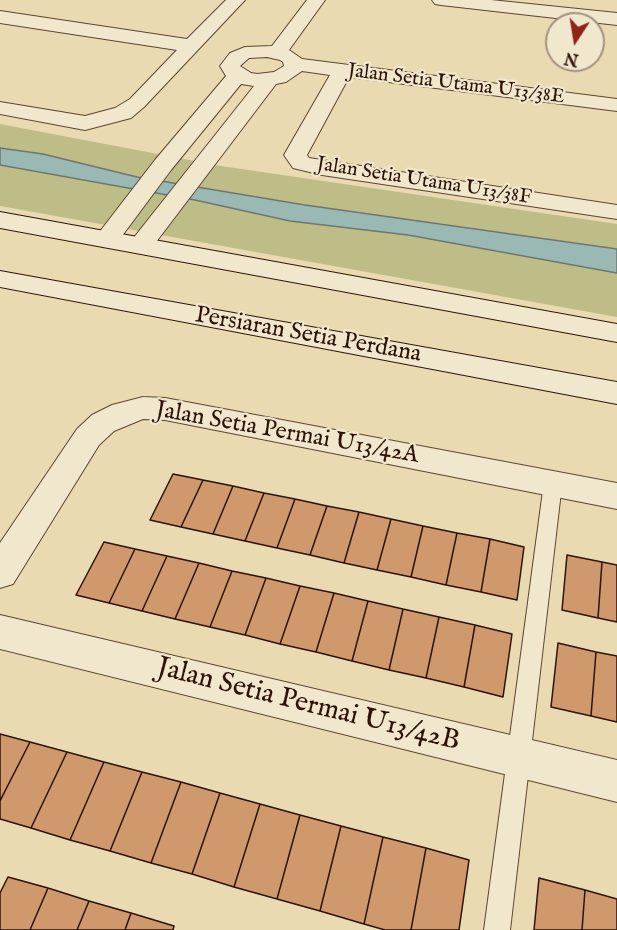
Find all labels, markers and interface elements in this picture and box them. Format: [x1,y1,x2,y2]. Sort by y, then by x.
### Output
north arrow [545,12,605,72]
text: N [563,46,581,69]
street label: Jalan Setia Utama U13/38E [346,60,566,110]
street label: Jalan Setia Utama U13/38F [315,153,533,211]
street label: Persiaran Setia Perdana [193,302,423,370]
street label: Jalan Setia Permai U13/42A [153,397,421,471]
street label: Jalan Setia Permai U13/42B [153,652,463,760]

